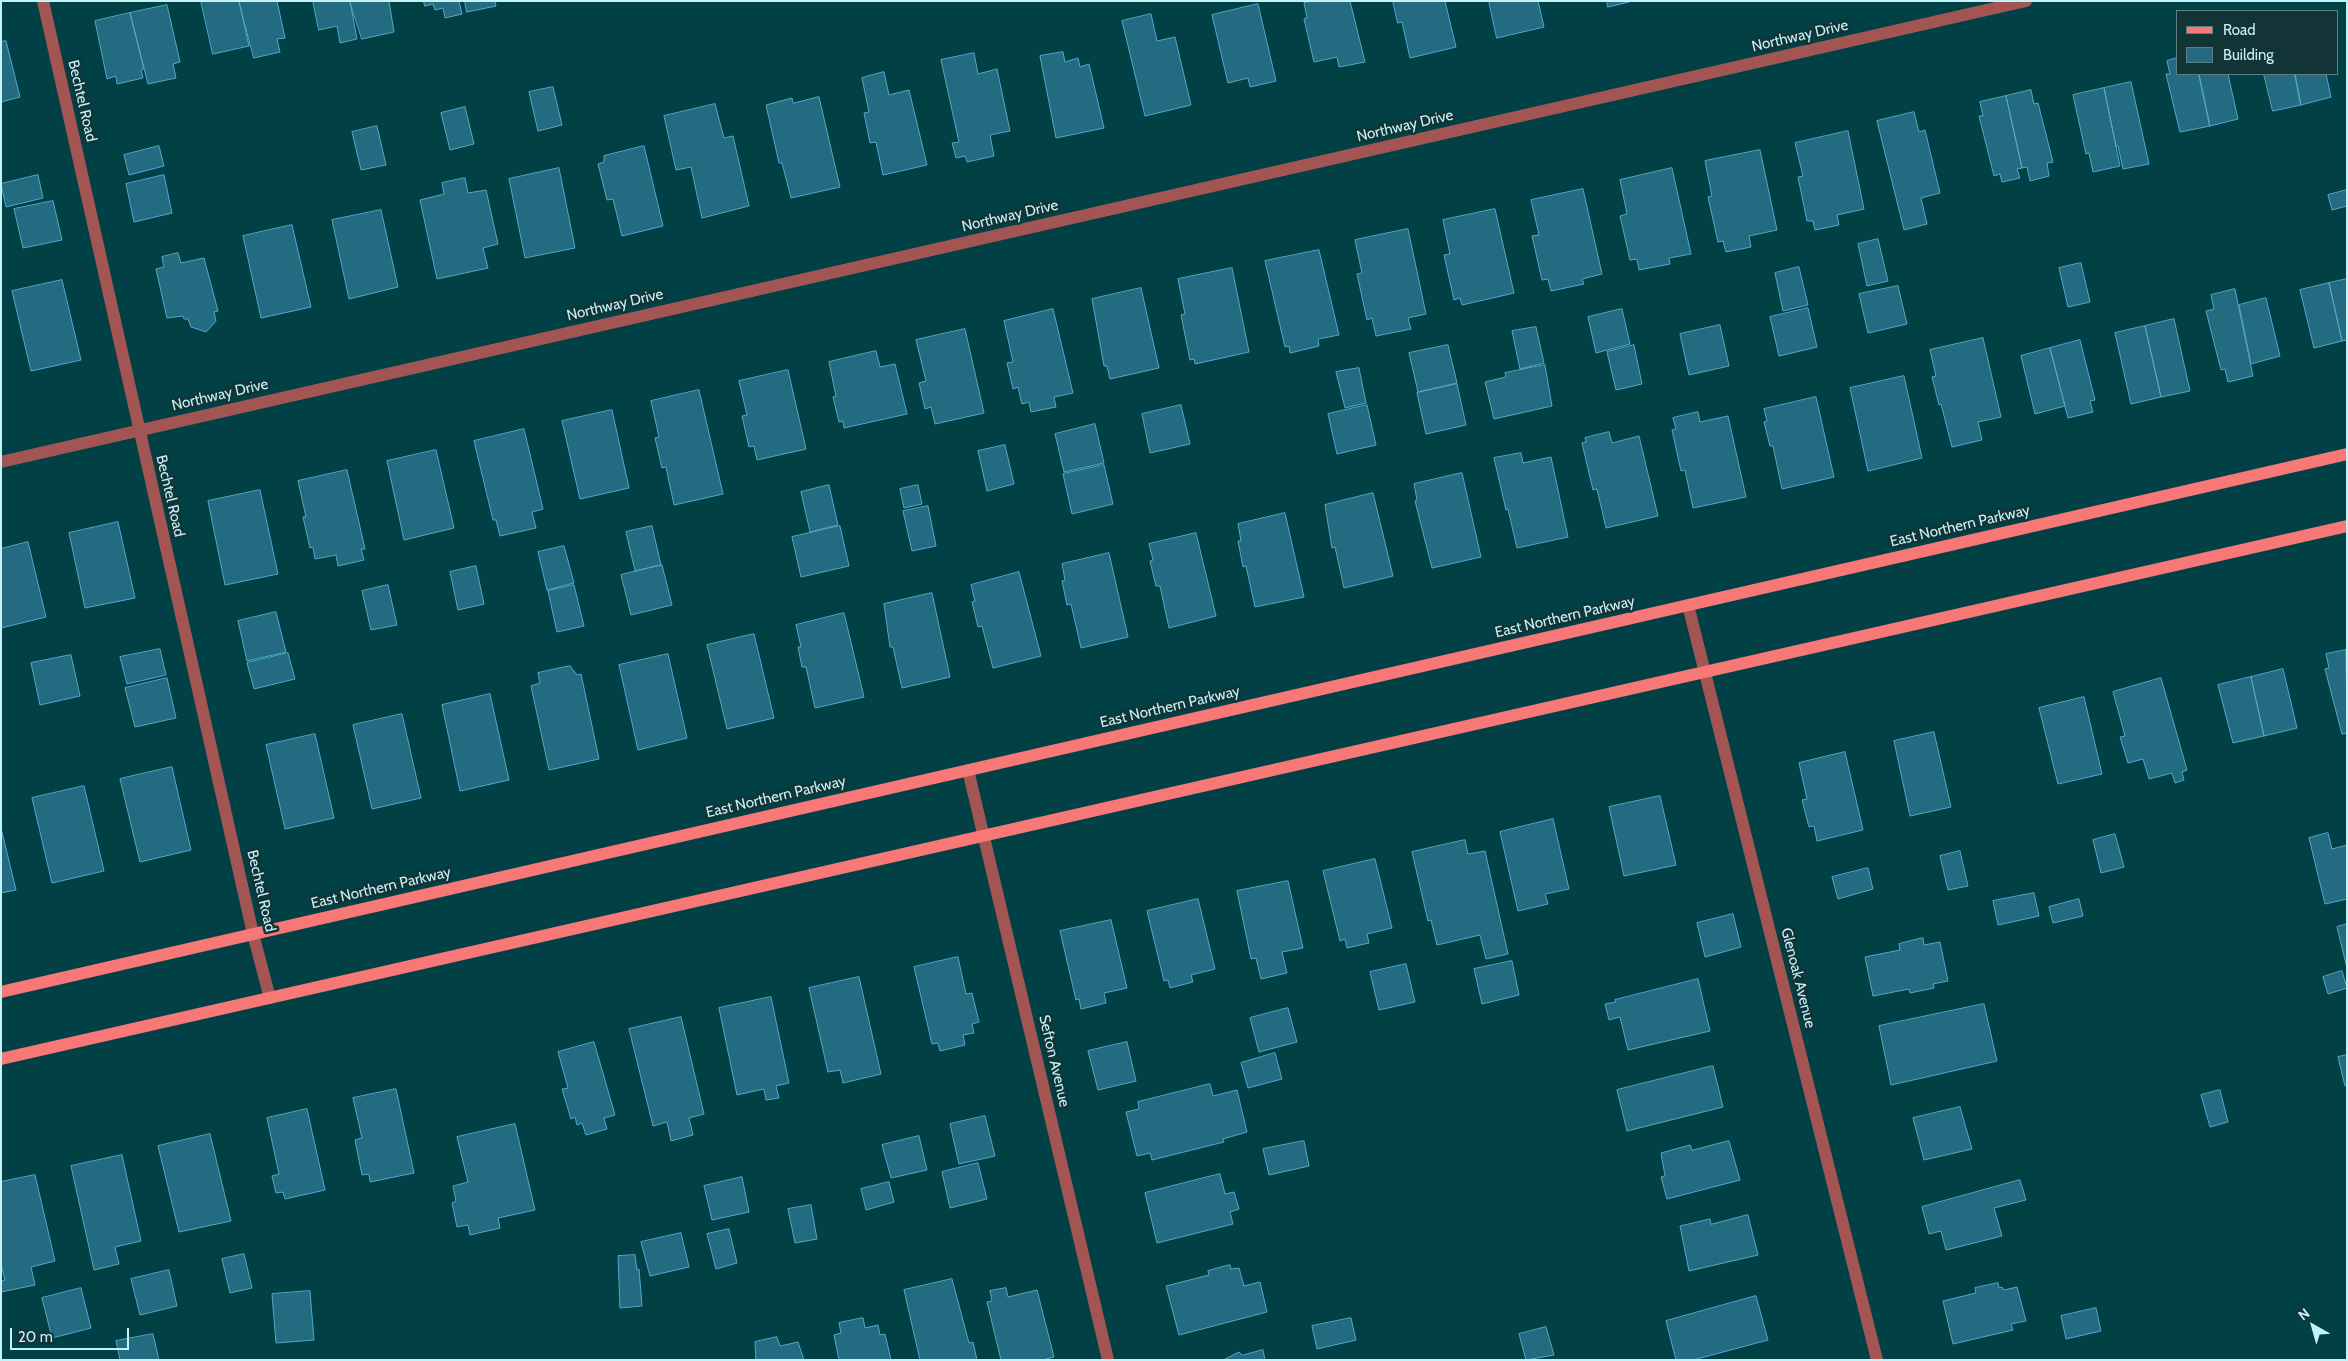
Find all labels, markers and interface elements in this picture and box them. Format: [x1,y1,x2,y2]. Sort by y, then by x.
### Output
legend [2176,10,2338,75]
street label: Northway Drive [1750,16,1850,56]
text: Road [2223,21,2256,39]
text: Building [2223,46,2274,64]
street label: Bechtel Road [64,58,100,144]
street label: Northway Drive [1355,106,1455,146]
street label: Northway Drive [960,196,1060,236]
street label: Northway Drive [565,285,665,325]
street label: Northway Drive [170,375,270,415]
street label: Bechtel Road [152,453,188,539]
street label: East Northern Parkway [1888,501,2032,551]
street label: East Northern Parkway [1493,592,1637,642]
street label: East Northern Parkway [1098,682,1242,732]
street label: East Northern Parkway [704,772,848,822]
street label: Bechtel Road [243,848,279,934]
street label: East Northern Parkway [309,863,453,913]
street label: Glenoak Avenue [1777,926,1819,1030]
street label: Sefton Avenue [1035,1013,1073,1109]
north arrow [2288,1301,2338,1351]
text: N [2294,1304,2313,1324]
scale bar [12,1318,131,1350]
text: 20 m [18,1328,53,1346]

